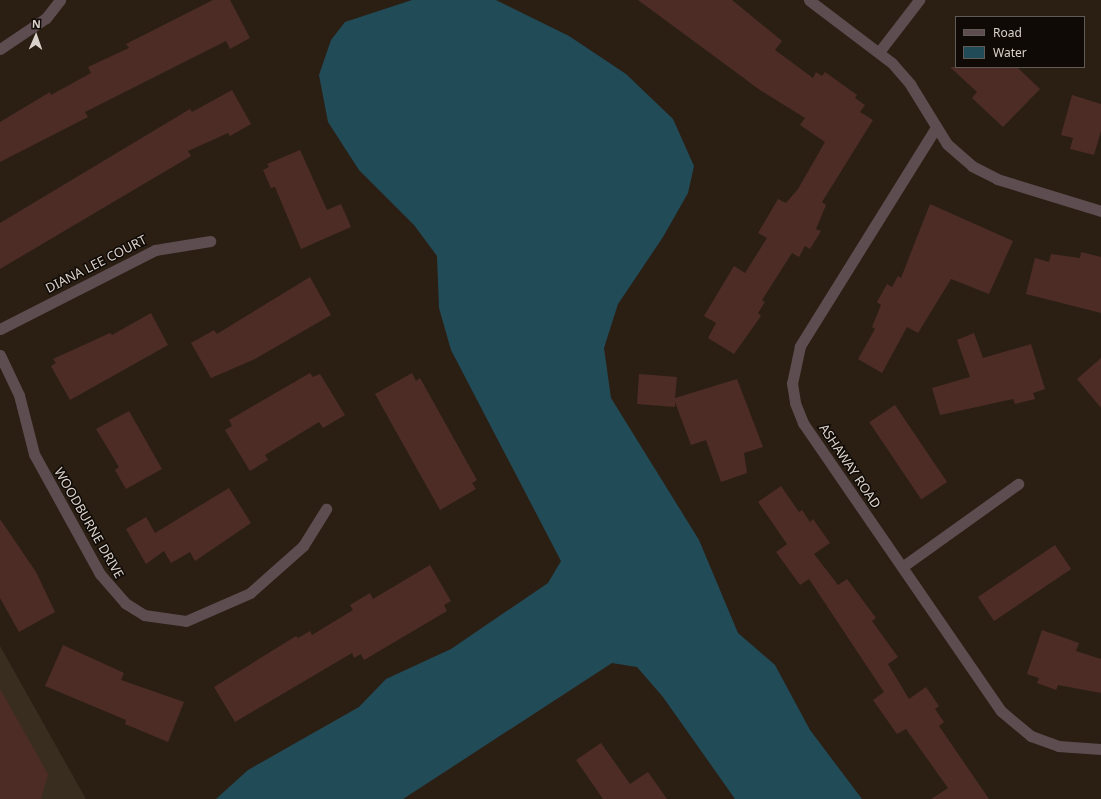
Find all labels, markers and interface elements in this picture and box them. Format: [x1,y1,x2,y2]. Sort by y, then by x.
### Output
north arrow [16,16,56,56]
text: N [32,16,41,31]
legend [955,16,1085,68]
text: Road [993,24,1022,41]
text: Water [993,44,1027,61]
street label: DIANA LEE COURT [43,232,149,296]
street label: ASHAWAY ROAD [816,421,884,511]
street label: WOODBURNE DRIVE [51,465,127,581]

